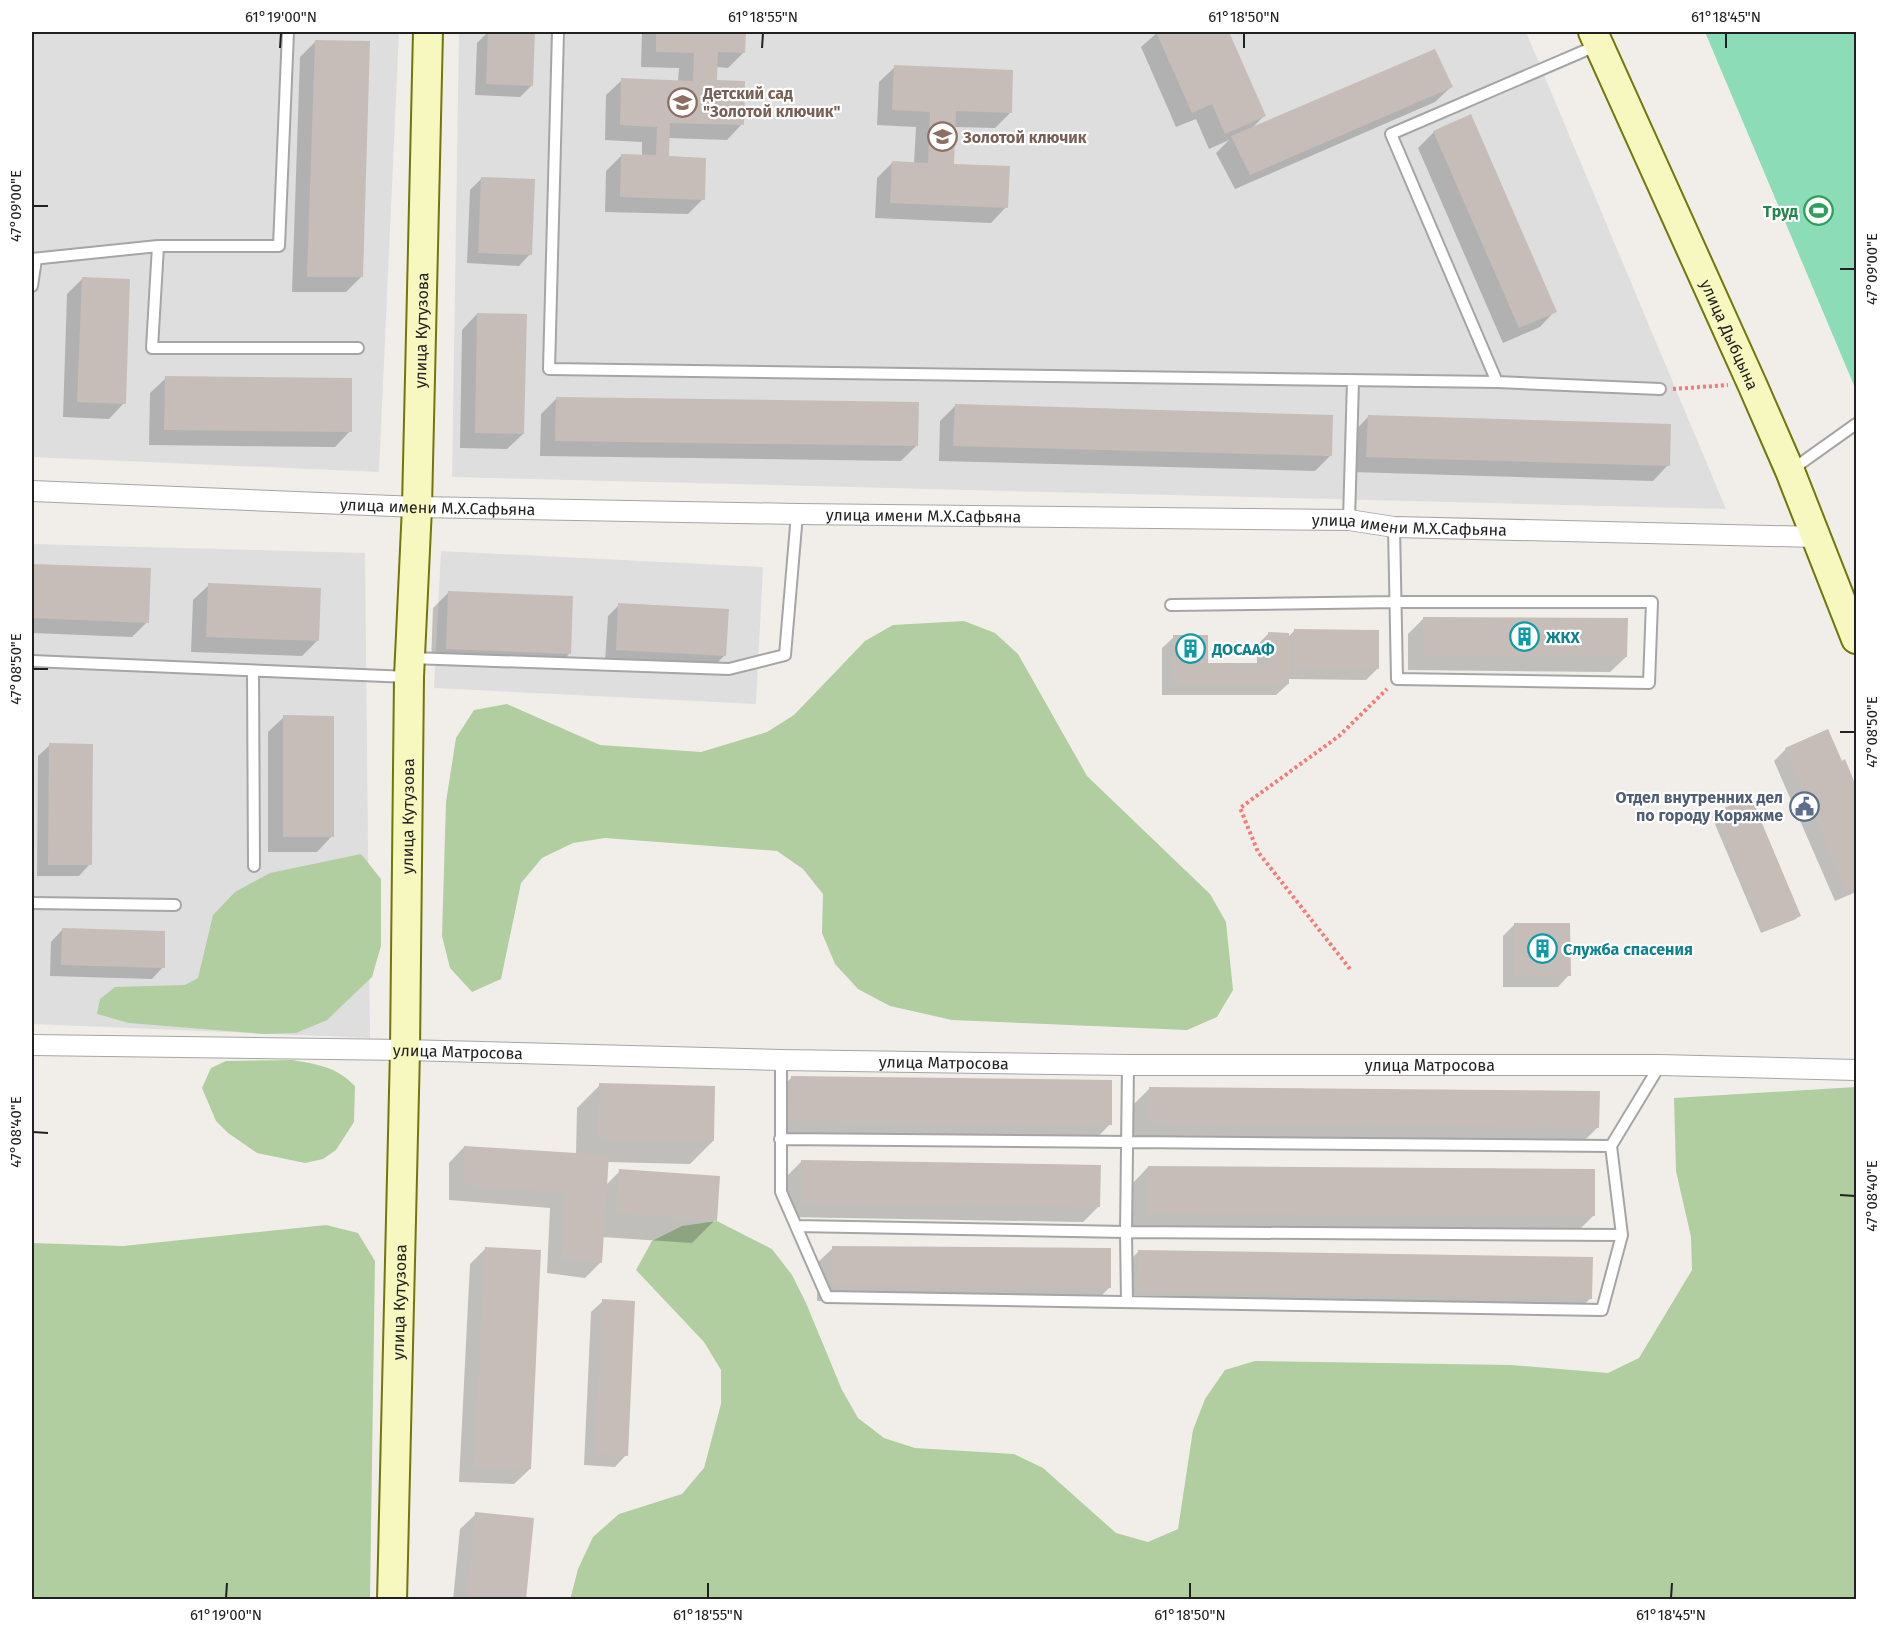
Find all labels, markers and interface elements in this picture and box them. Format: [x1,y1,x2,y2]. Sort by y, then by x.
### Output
text: 61°19'00"N [245,8,317,26]
text: 61°18'55"N [728,8,798,26]
text: 61°18'50"N [1208,8,1280,26]
text: 61°18'45"N [1691,8,1761,26]
place label: Детский сад "Золотой ключик" [702,84,841,121]
school or university icon: Детский сад "Золотой ключик" [666,86,698,118]
school or university icon: Золотой ключик [926,121,958,153]
place label: Золотой ключик [962,128,1087,147]
text: 47°09'00"E [7,170,25,242]
sports icon: Труд [1803,195,1835,227]
place label: Труд [1763,202,1798,221]
text: 47°09'00"E [1863,233,1881,305]
street label: улица Кутузова [411,272,432,389]
street label: улица Дыбцына [1696,277,1762,393]
street label: улица имени М.Х.Сафьяна [339,495,536,519]
street label: улица имени М.Х.Сафьяна [826,505,1022,526]
street label: улица имени М.Х.Сафьяна [1312,511,1507,540]
building icon: ЖКХ [1509,621,1541,653]
place label: ЖКХ [1545,628,1580,647]
text: 47°08'50"E [7,633,25,705]
building icon: ДОСААФ [1175,633,1207,665]
place label: ДОСААФ [1211,640,1275,659]
text: 47°08'50"E [1863,696,1881,768]
street label: улица Кутузова [398,758,418,874]
place label: Отдел внутренних дел по городу Коряжме [1615,788,1783,825]
public building icon: Отдел внутренних дел по городу Коряжме [1788,790,1820,822]
building icon: Служба спасения [1526,933,1558,965]
place label: Служба спасения [1563,940,1693,959]
street label: улица Матросова [393,1041,523,1063]
street label: улица Матросова [879,1052,1009,1073]
street label: улица Матросова [1365,1056,1495,1075]
text: 47°08'40"E [7,1096,25,1168]
text: 47°08'40"E [1863,1160,1881,1232]
street label: улица Кутузова [389,1244,410,1360]
text: 61°19'00"N [190,1606,262,1624]
text: 61°18'55"N [673,1606,743,1624]
text: 61°18'50"N [1154,1606,1226,1624]
text: 61°18'45"N [1636,1606,1706,1624]

